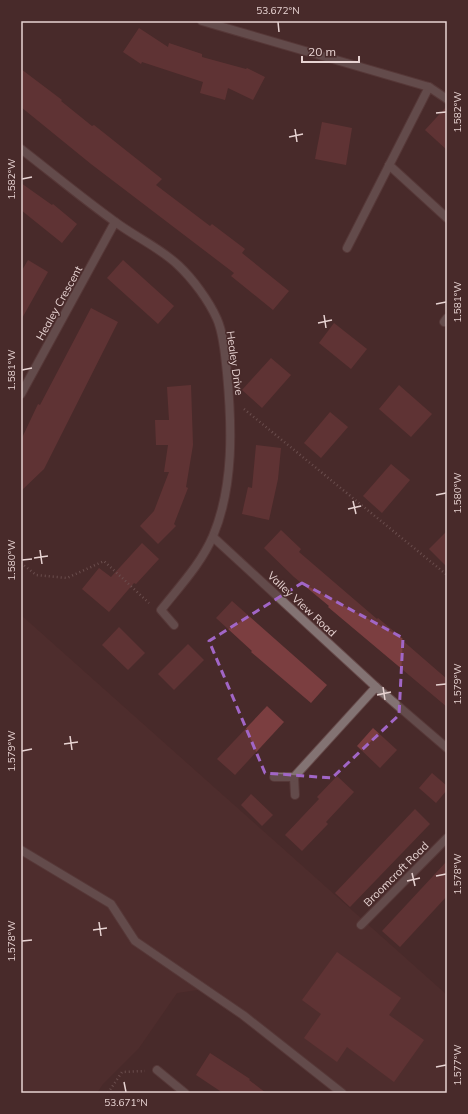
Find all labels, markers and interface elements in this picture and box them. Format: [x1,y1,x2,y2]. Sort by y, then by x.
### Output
text: 53.672°N [256,4,300,17]
scale bar [302,38,359,64]
text: 20 m [308,44,336,59]
text: 1.582°W [451,91,464,133]
text: 1.582°W [5,158,18,200]
street label: Healey Crescent [33,263,85,343]
text: 1.581°W [451,281,464,323]
street label: Healey Drive [224,330,246,396]
text: 1.581°W [5,349,18,391]
text: 1.580°W [451,472,464,514]
text: 1.580°W [5,539,18,581]
street label: Valley View Road [265,568,339,640]
text: 1.579°W [451,663,464,705]
text: 1.579°W [5,730,18,772]
street label: Broomcroft Road [361,839,431,909]
text: 1.578°W [451,853,464,895]
text: 1.578°W [5,920,18,962]
text: 1.577°W [451,1044,464,1086]
text: 53.671°N [104,1096,148,1109]

